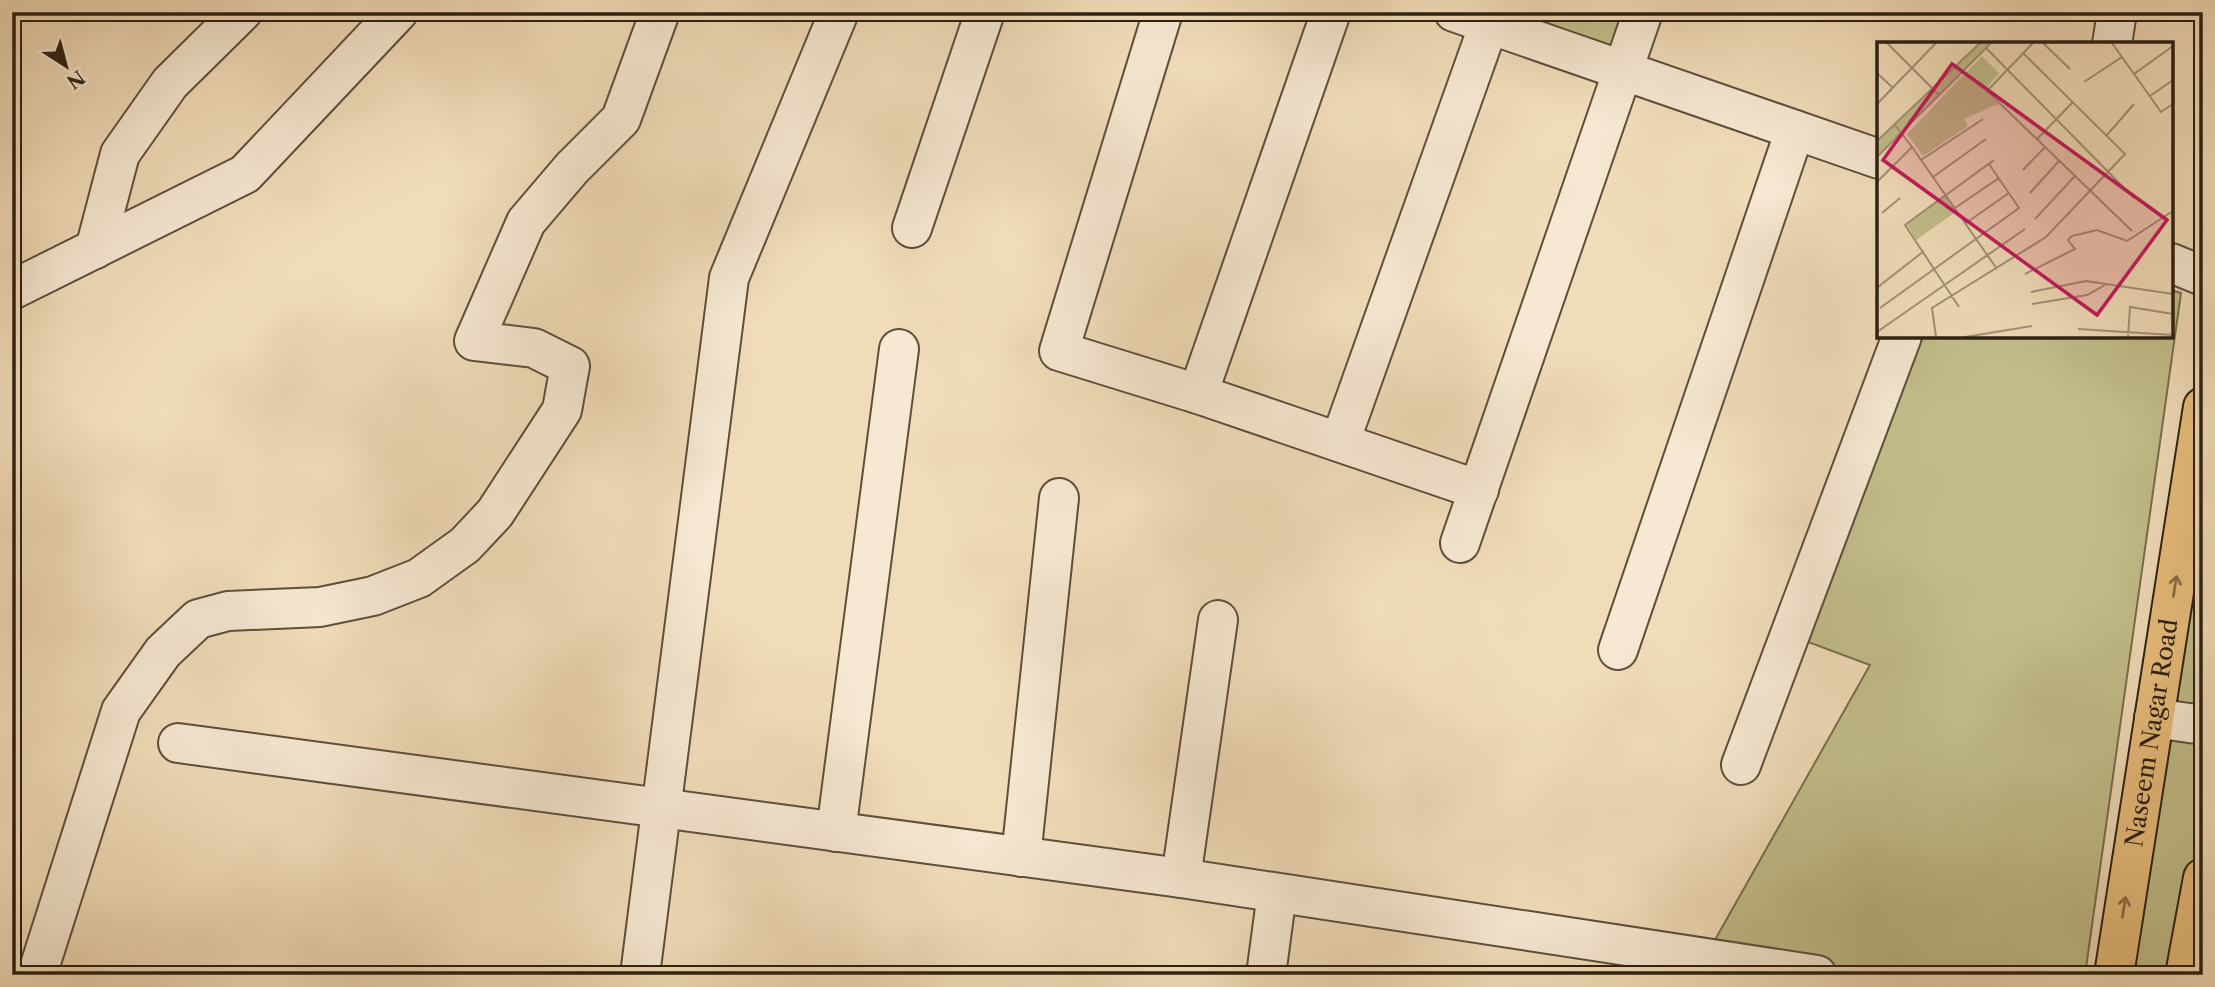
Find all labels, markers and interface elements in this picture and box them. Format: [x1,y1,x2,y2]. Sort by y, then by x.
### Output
north arrow [32,32,102,102]
inset map [1877,42,2173,338]
text: N [62,65,89,94]
one-way arrow [2169,575,2182,598]
street label: Naseem Nagar Road [2119,616,2184,849]
one-way arrow [2118,896,2131,919]

